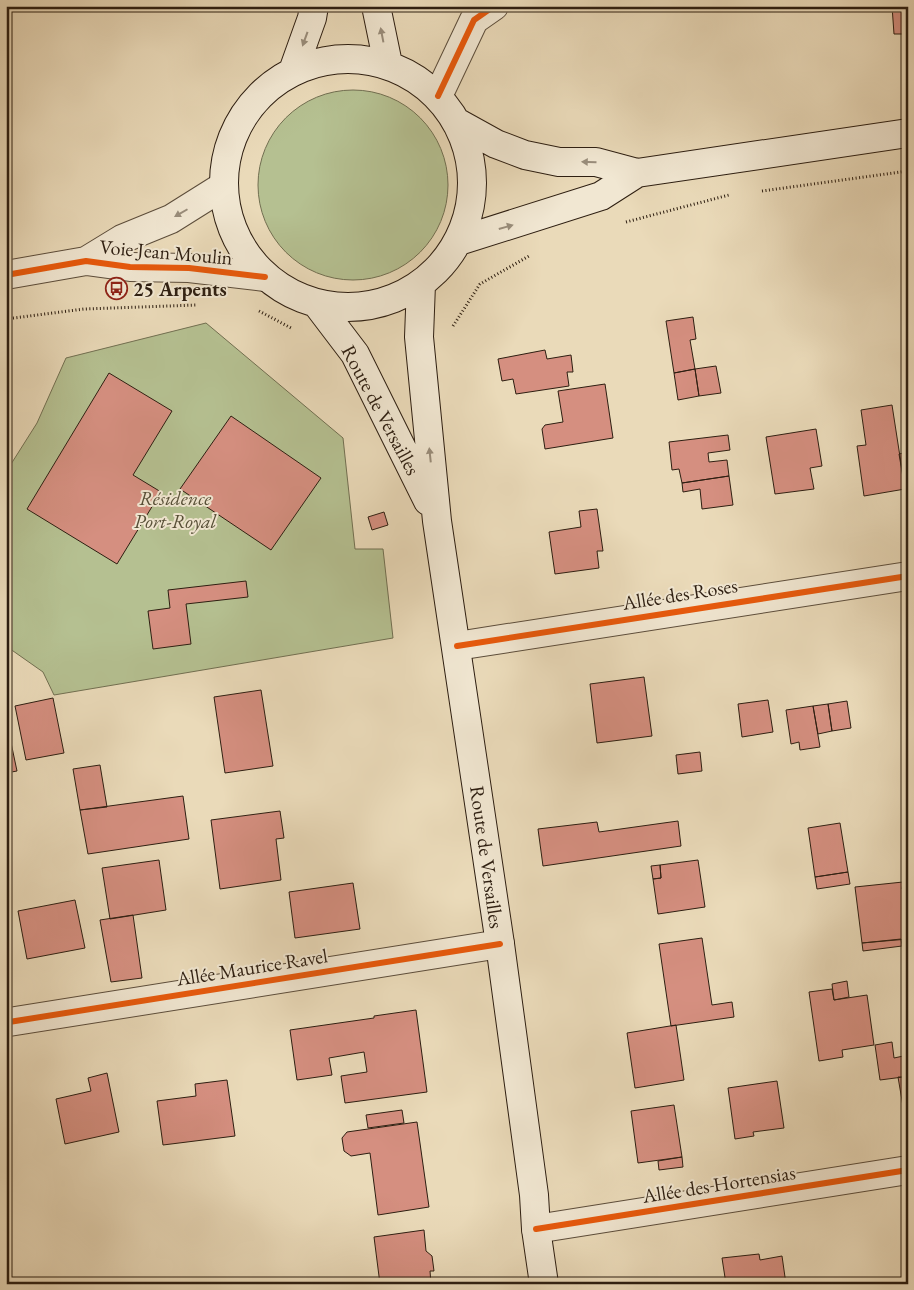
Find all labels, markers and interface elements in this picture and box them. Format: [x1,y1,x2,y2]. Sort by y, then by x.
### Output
one-way arrow [378,28,386,43]
one-way arrow [301,31,308,46]
one-way arrow [581,158,597,166]
one-way arrow [174,209,189,217]
one-way arrow [499,222,514,230]
street label: Voie Jean Moulin [98,233,234,271]
place label: 25 Arpents [133,276,227,302]
bus stop icon: 25 Arpents [105,277,129,301]
street label: Route de Versailles [336,340,426,480]
one-way arrow [426,447,434,463]
park label: Résidence Port-Royal [134,485,217,534]
street label: Allée des Roses [620,572,739,616]
street label: Route de Versailles [464,784,510,930]
street label: Allée Maurice Ravel [174,942,330,992]
street label: Allée des Hortensias [640,1159,797,1209]

